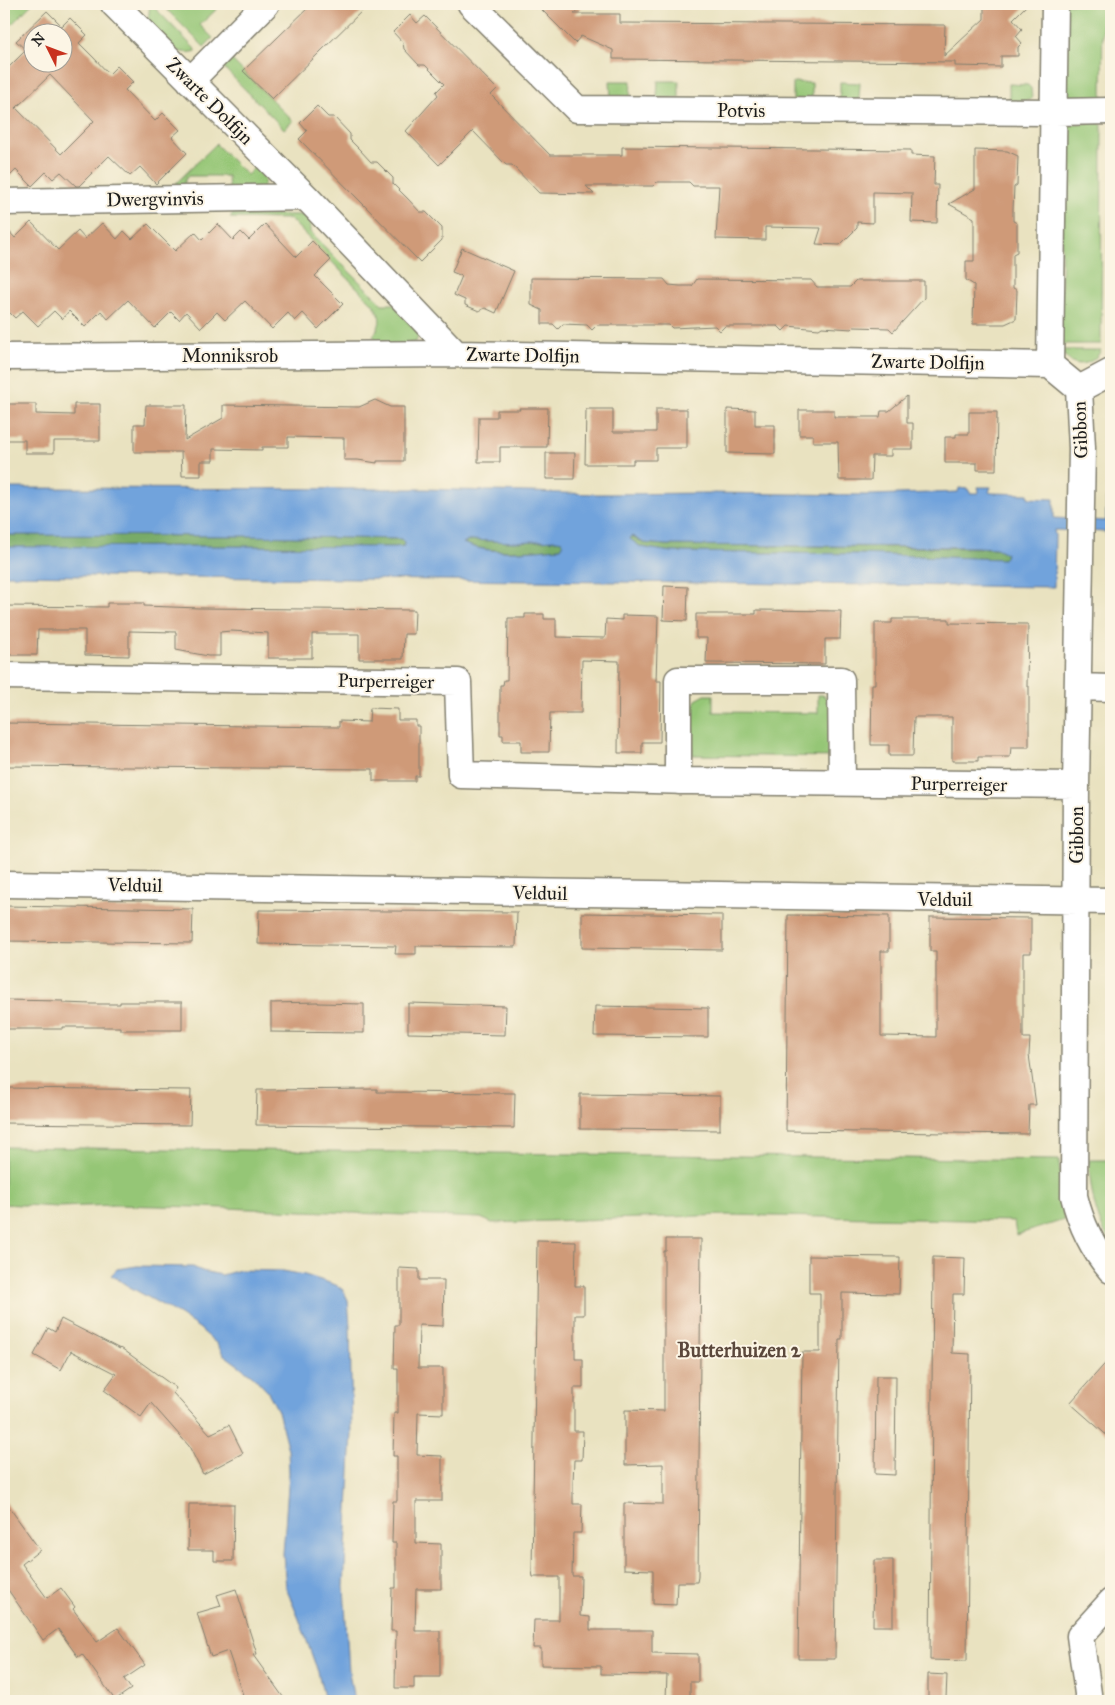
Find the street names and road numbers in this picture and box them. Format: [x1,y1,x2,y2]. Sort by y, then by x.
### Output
street label: Zwarte Dolfijn [162,53,258,149]
street label: Potvis [717,99,765,122]
street label: Dwergvinvis [106,187,204,212]
street label: Zwarte Dolfijn [466,343,580,367]
street label: Monniksrob [182,344,278,367]
street label: Zwarte Dolfijn [871,350,985,374]
street label: Gibbon [1068,401,1092,459]
street label: Purperreiger [337,669,435,694]
street label: Purperreiger [910,772,1008,797]
street label: Gibbon [1065,806,1088,864]
street label: Velduil [106,873,163,897]
street label: Velduil [511,881,568,905]
street label: Velduil [917,888,973,911]

